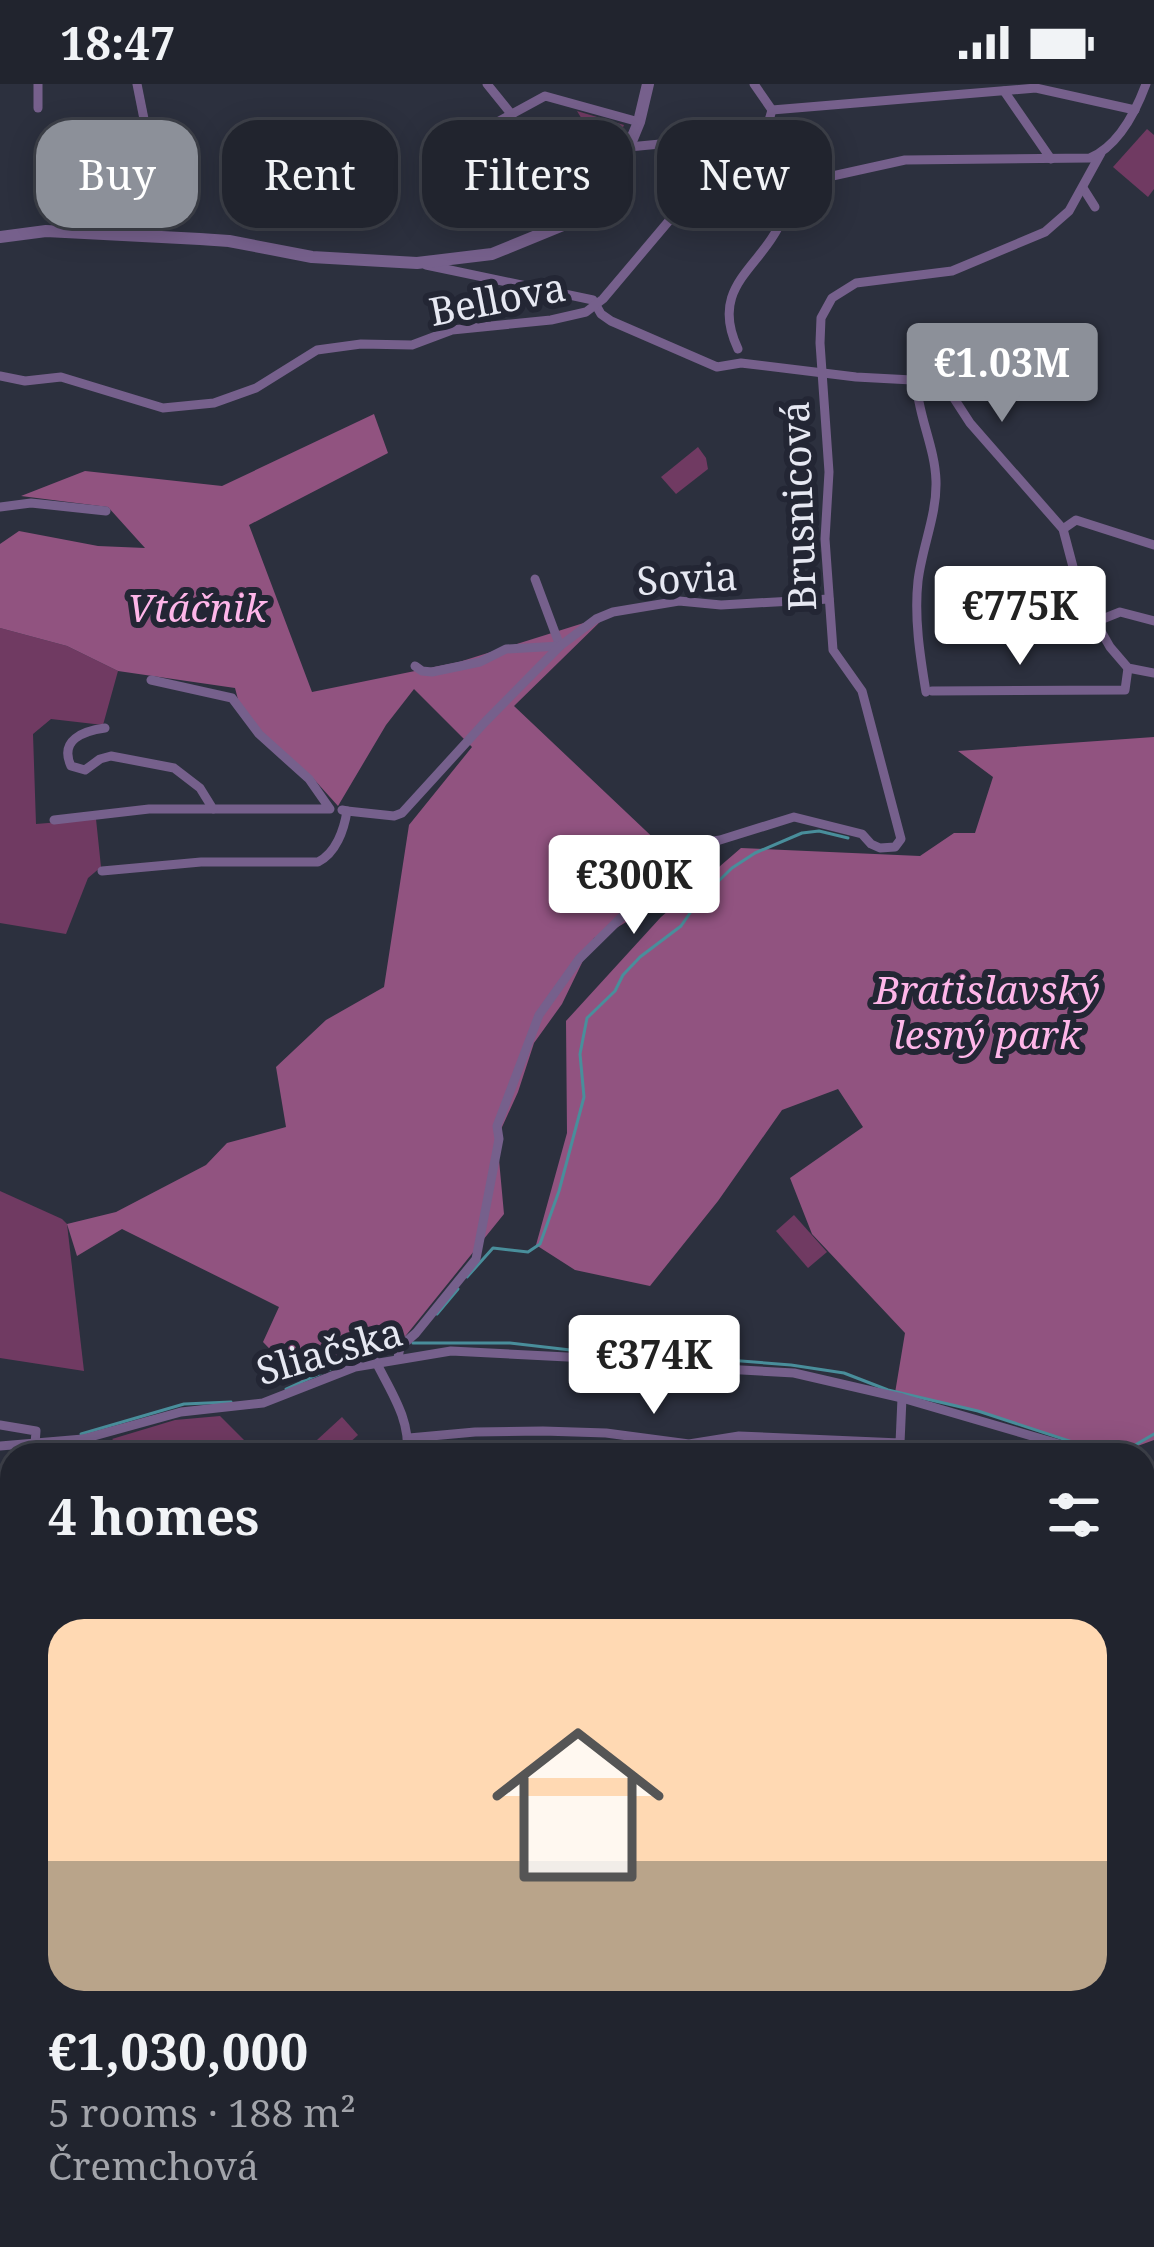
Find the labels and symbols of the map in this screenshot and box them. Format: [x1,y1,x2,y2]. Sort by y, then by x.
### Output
street label: Bellova [424,259,570,337]
pin: €1.03M [904,323,1100,425]
street label: Brusnicová [767,400,827,612]
street label: Sovia [635,548,739,606]
pin: €775K [936,566,1104,668]
park label: Vtáčnik [127,580,269,633]
pin: €300K [550,835,718,937]
park label: Bratislavský lesný park [873,962,1100,1060]
street label: Sliačska [250,1304,408,1396]
pin: €374K [570,1315,738,1417]

